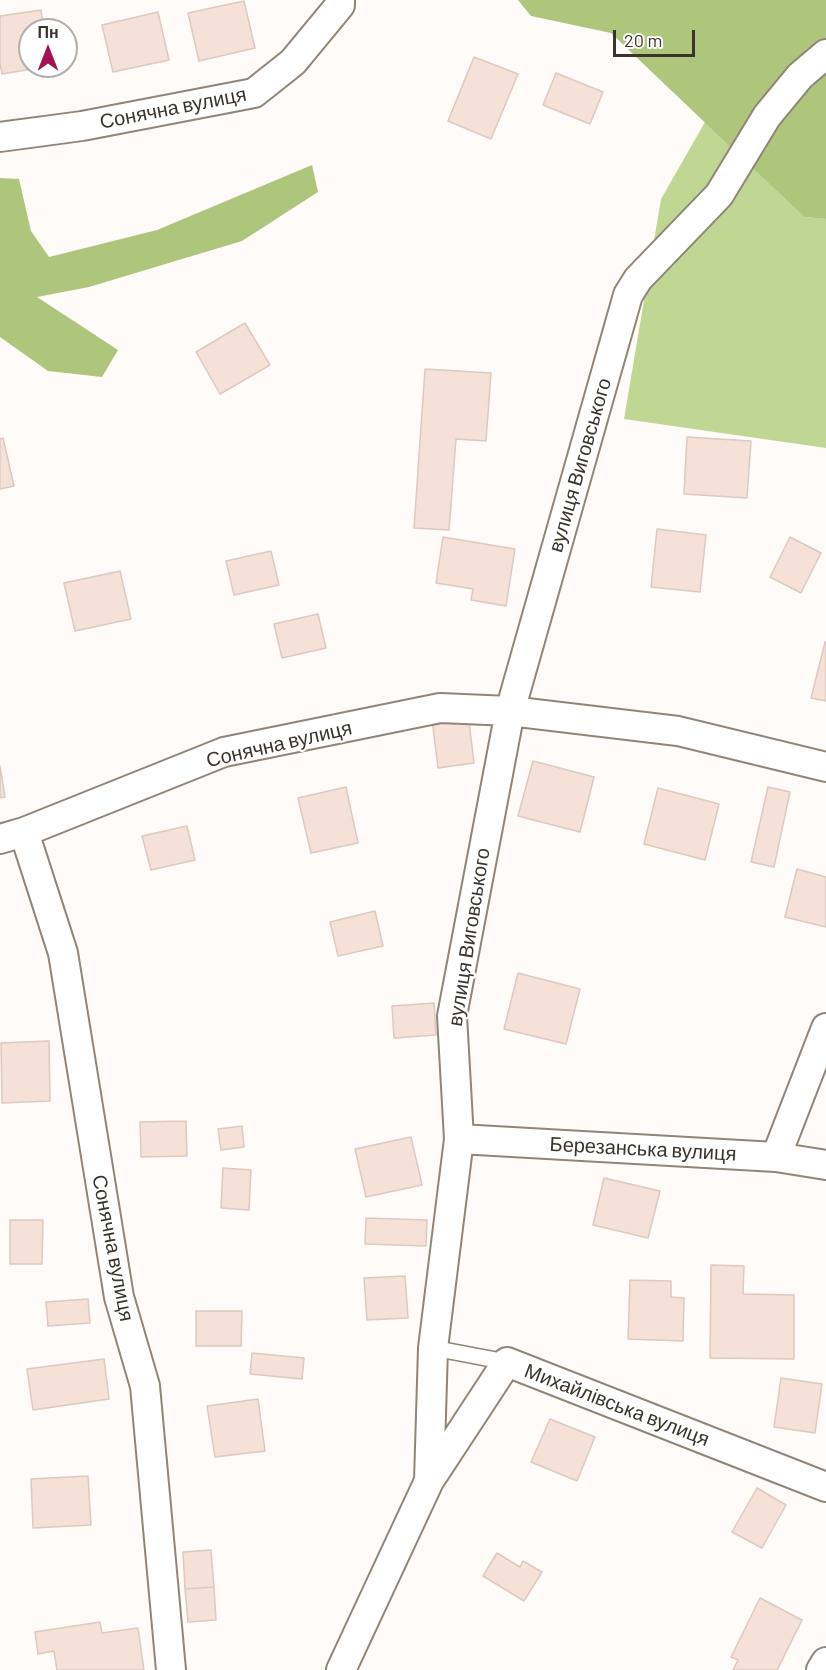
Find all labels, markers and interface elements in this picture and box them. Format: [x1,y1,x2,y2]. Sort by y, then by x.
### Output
north arrow [18,18,78,78]
scale bar [616,18,698,56]
text: Пн [37,22,59,41]
text: 20 m [624,29,662,51]
street label: Сонячна вулиця [98,82,248,134]
street label: вулиця Виговського [544,375,616,555]
street label: Сонячна вулиця [204,716,354,772]
street label: вулиця Виговського [443,846,495,1028]
street label: Березанська вулиця [549,1132,737,1166]
street label: Сонячна вулиця [87,1173,139,1323]
street label: Михайлівська вулиця [521,1359,713,1451]

